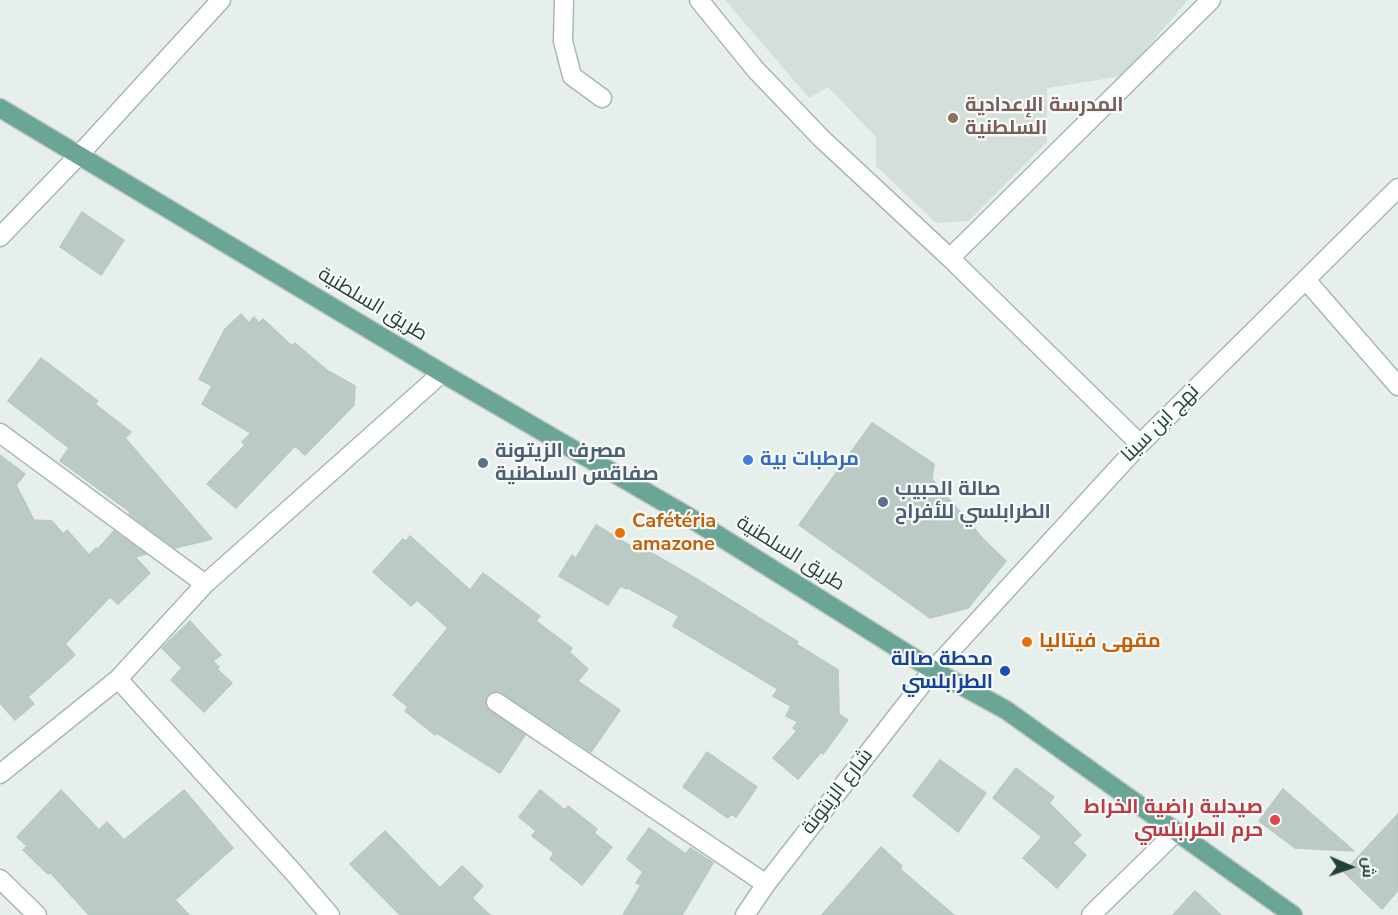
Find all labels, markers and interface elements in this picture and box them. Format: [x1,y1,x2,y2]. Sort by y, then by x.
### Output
place label: المدرسة الإعدادية السلطنية [965,94,1123,141]
marker: المدرسة الإعدادية السلطنية [946,111,960,125]
street label: طريق السلطنية [313,263,431,347]
street label: نهج ابن سينا [1117,380,1205,468]
place label: مصرف الزيتونة صفاقس السلطنية [495,440,659,487]
place label: مرطبات بية [760,448,859,472]
marker: مرطبات بية [741,453,755,467]
marker: مصرف الزيتونة صفاقس السلطنية [476,456,490,470]
place label: صالة الحبيب الطرابلسي للأفراح [895,478,1051,525]
marker: صالة الحبيب الطرابلسي للأفراح [876,495,890,509]
place label: Cafétéria amazone [632,510,716,557]
street label: طريق السلطنية [731,511,849,597]
marker: Cafétéria amazone [613,526,627,540]
place label: مقهى فيتاليا [1039,630,1161,654]
marker: مقهى فيتاليا [1020,635,1034,649]
place label: محطة صالة الطرابلسي [891,648,993,695]
marker: محطة صالة الطرابلسي [998,664,1012,678]
street label: شارع الزيتونة [797,744,879,840]
place label: صيدلية راضية الخراط حرم الطرابلسي [1084,796,1263,843]
marker: صيدلية راضية الخراط حرم الطرابلسي [1268,813,1282,827]
north arrow [1320,837,1380,897]
text: ش [1357,857,1379,878]

